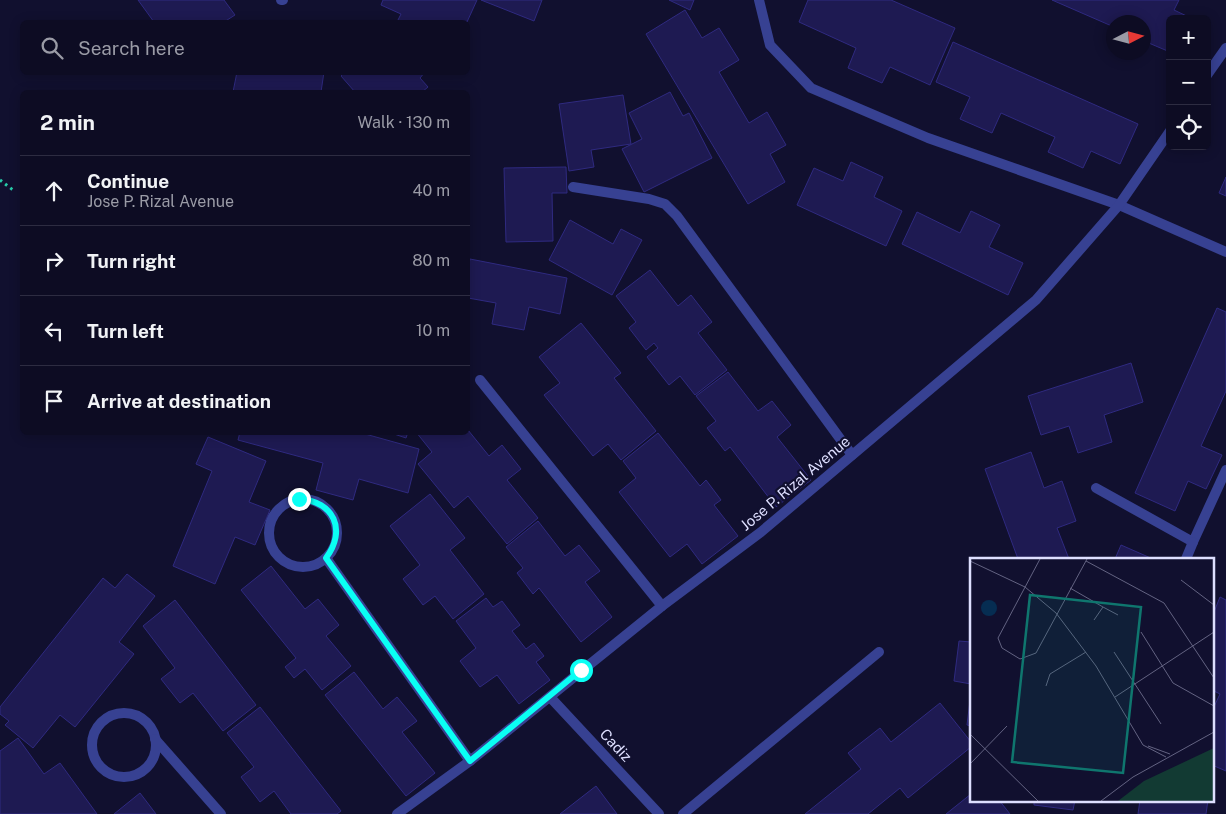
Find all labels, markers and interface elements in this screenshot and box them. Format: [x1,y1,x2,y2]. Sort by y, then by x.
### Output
north arrow [1106,15,1151,60]
map controls [1166,15,1211,150]
button: + [1166,15,1211,60]
search box [20,20,470,75]
icon: search [38,34,66,62]
text: Search here [78,37,185,59]
button: − [1166,60,1211,105]
button: locate [1166,105,1211,150]
text: 2 min [40,110,95,135]
text: Walk · 130 m [357,113,450,132]
text: Continue [87,170,169,192]
icon: ahead [40,177,68,205]
text: 40 m [412,181,450,200]
text: Jose P. Rizal Avenue [87,192,234,211]
icon: right [40,247,68,275]
text: Turn right [87,250,176,272]
text: 80 m [412,251,450,270]
icon: left [40,317,68,345]
text: Turn left [87,320,164,342]
text: 10 m [416,321,450,340]
icon: arrive [40,387,68,415]
text: Arrive at destination [87,390,271,412]
street label: Jose P. Rizal Avenue [737,432,853,534]
route end [288,488,311,511]
inset map [970,558,1214,802]
route start [570,659,593,682]
street label: Cadiz [597,725,635,765]

